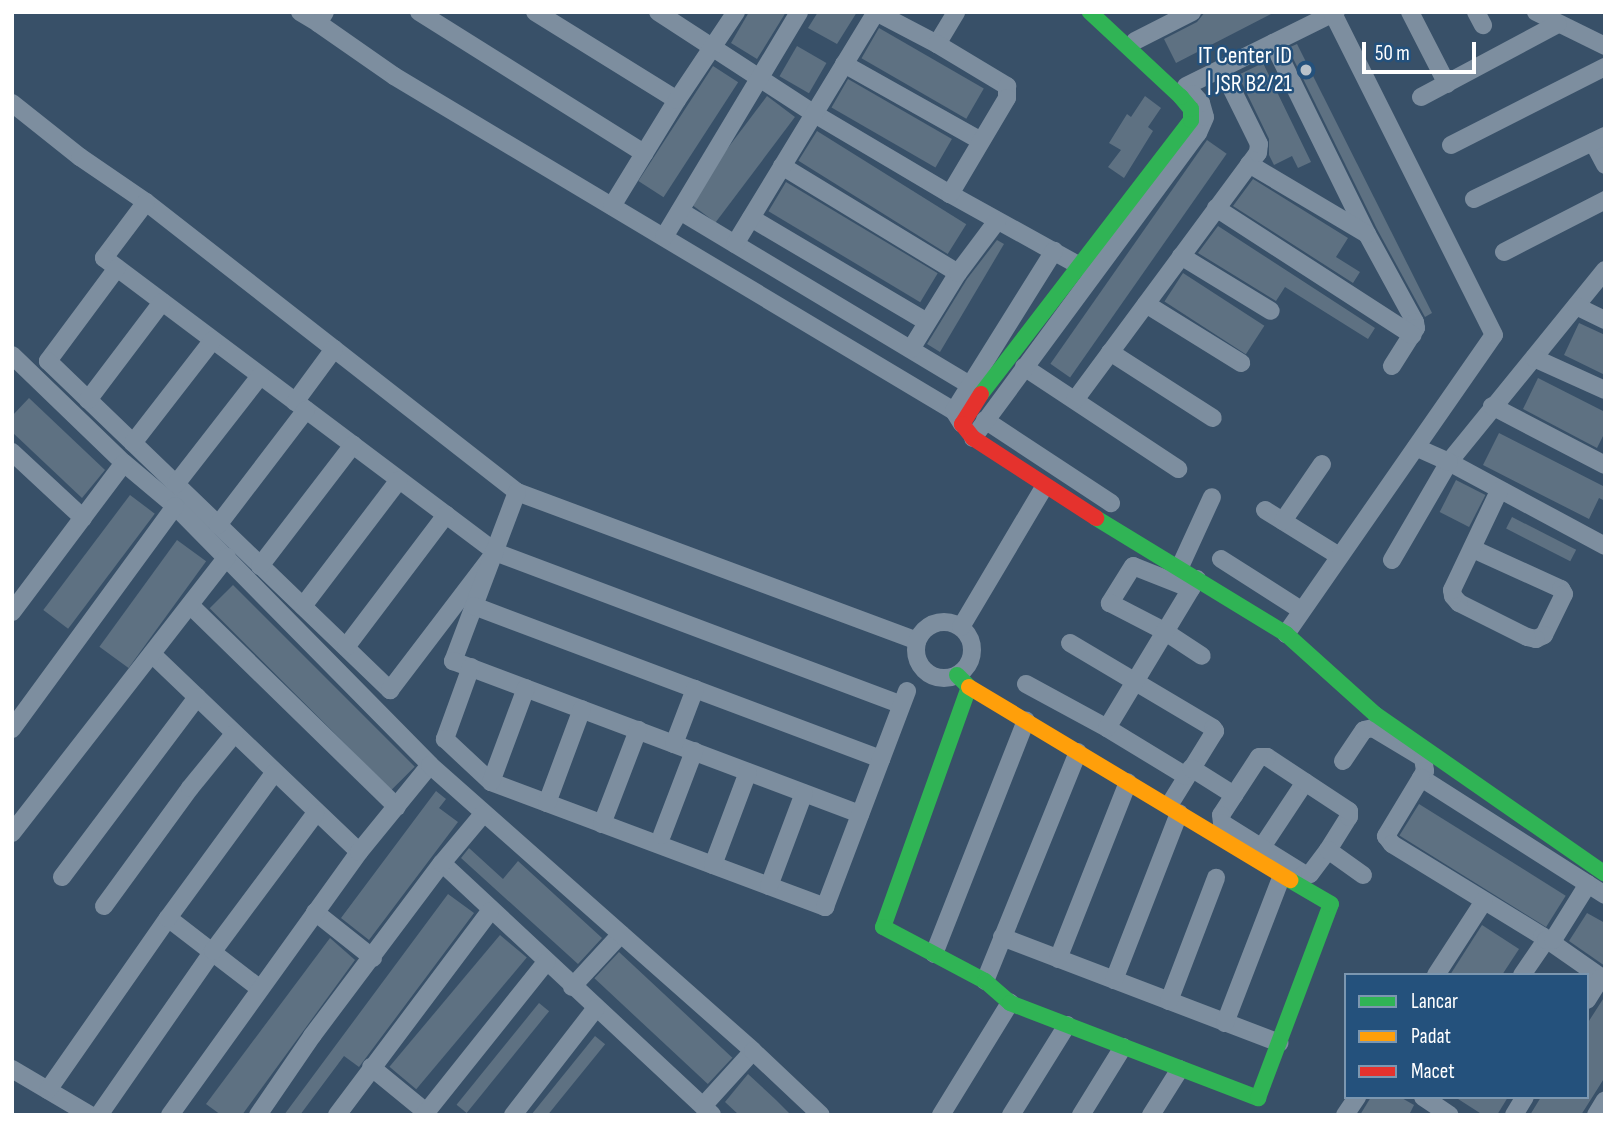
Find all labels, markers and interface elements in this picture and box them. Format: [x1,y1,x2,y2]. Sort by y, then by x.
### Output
scale bar [1365,28,1479,72]
text: 50 m [1375,41,1410,66]
place label: IT Center ID | JSR B2/21 [1198,42,1292,98]
marker: IT Center ID | JSR B2/21 [1298,62,1314,78]
legend [1344,973,1589,1099]
text: Lancar [1411,989,1458,1014]
text: Padat [1411,1024,1451,1049]
text: Macet [1411,1059,1455,1084]

